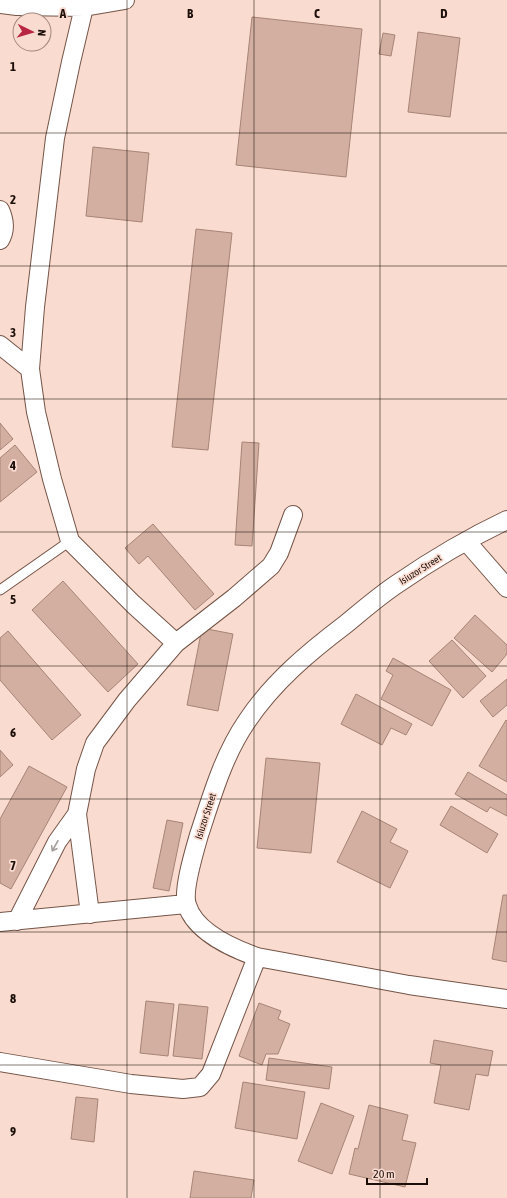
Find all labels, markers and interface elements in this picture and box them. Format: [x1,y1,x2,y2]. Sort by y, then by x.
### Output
text: A [59,6,67,21]
text: B [187,6,194,21]
text: C [314,6,320,21]
text: D [440,6,448,21]
north arrow [12,12,52,52]
text: N [36,29,48,37]
text: 1 [10,59,16,74]
text: 2 [10,192,16,207]
text: 3 [10,325,16,340]
text: 4 [9,458,16,473]
street label: Isiuzor Street [397,552,443,587]
text: 5 [10,592,16,607]
text: 6 [10,725,16,740]
street label: Isiuzor Street [193,792,218,841]
one-way arrow [51,840,58,852]
text: 7 [10,858,16,873]
text: 8 [10,991,16,1006]
text: 9 [10,1124,16,1139]
scale bar [367,1160,427,1186]
text: 20 m [373,1167,395,1181]

